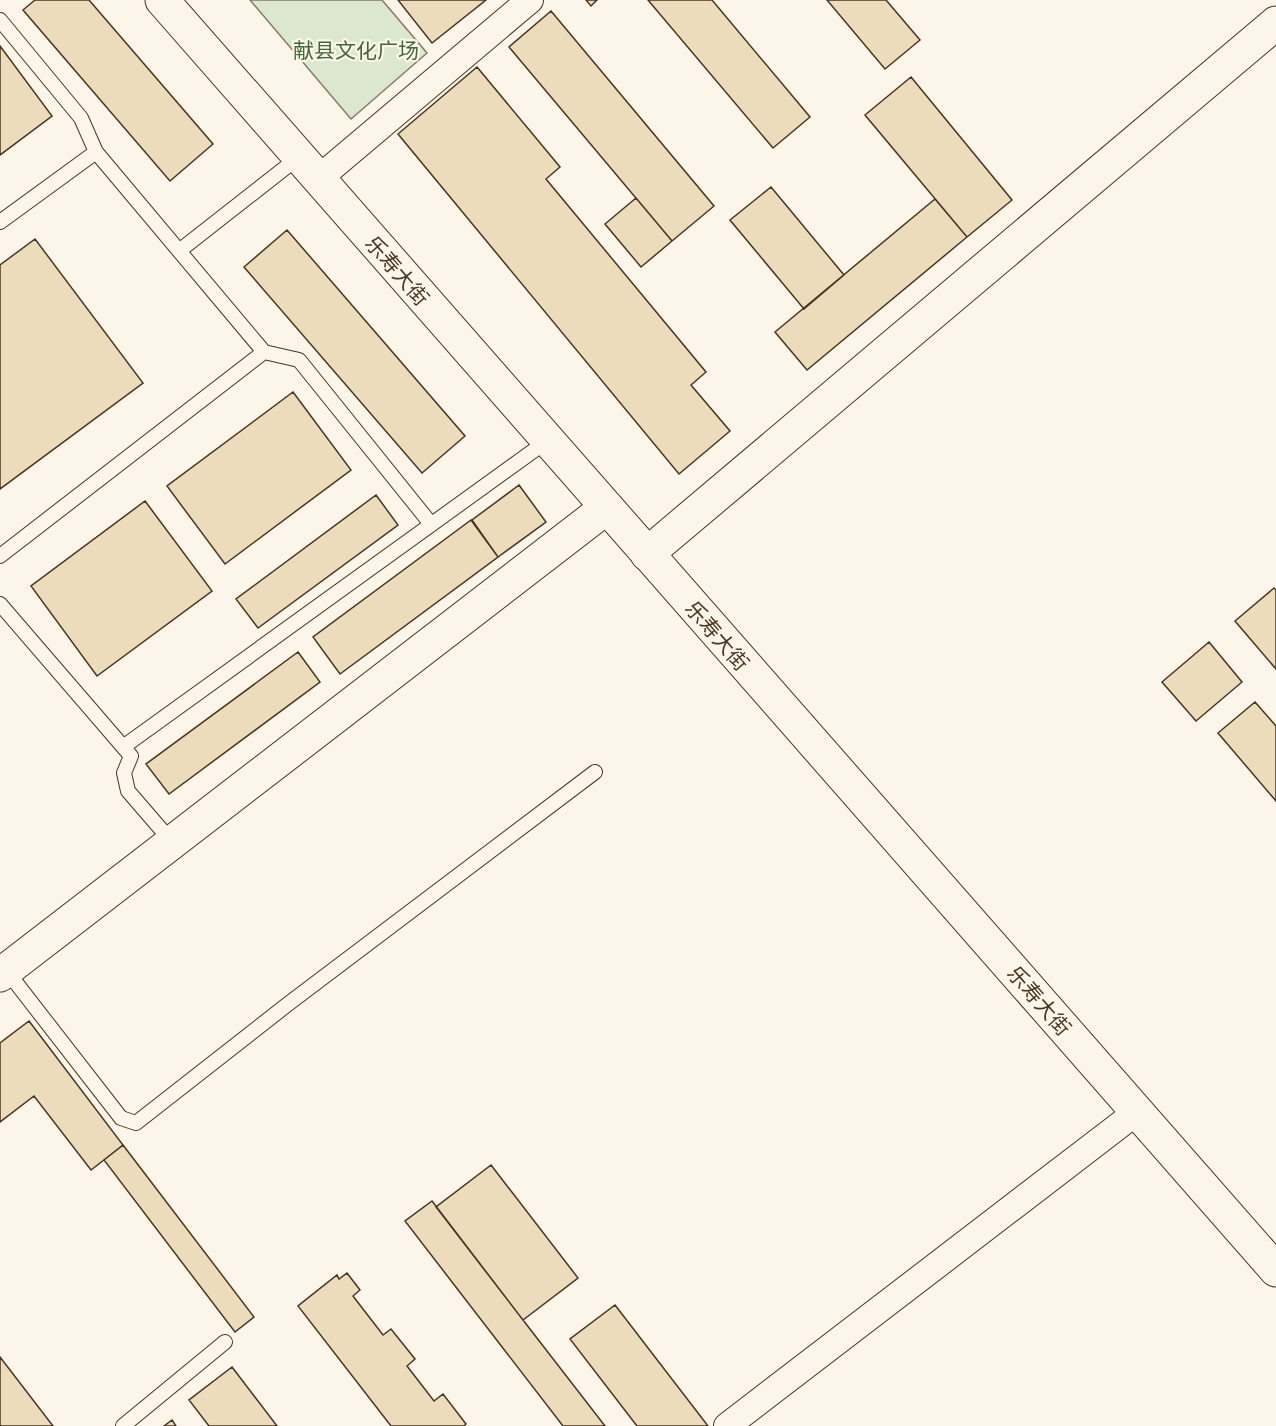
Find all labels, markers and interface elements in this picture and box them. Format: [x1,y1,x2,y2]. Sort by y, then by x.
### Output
park label: 献县文化广场 [293,37,419,62]
street label: 乐寿大街 [361,230,435,310]
street label: 乐寿大街 [681,595,755,675]
street label: 乐寿大街 [1003,960,1077,1040]

